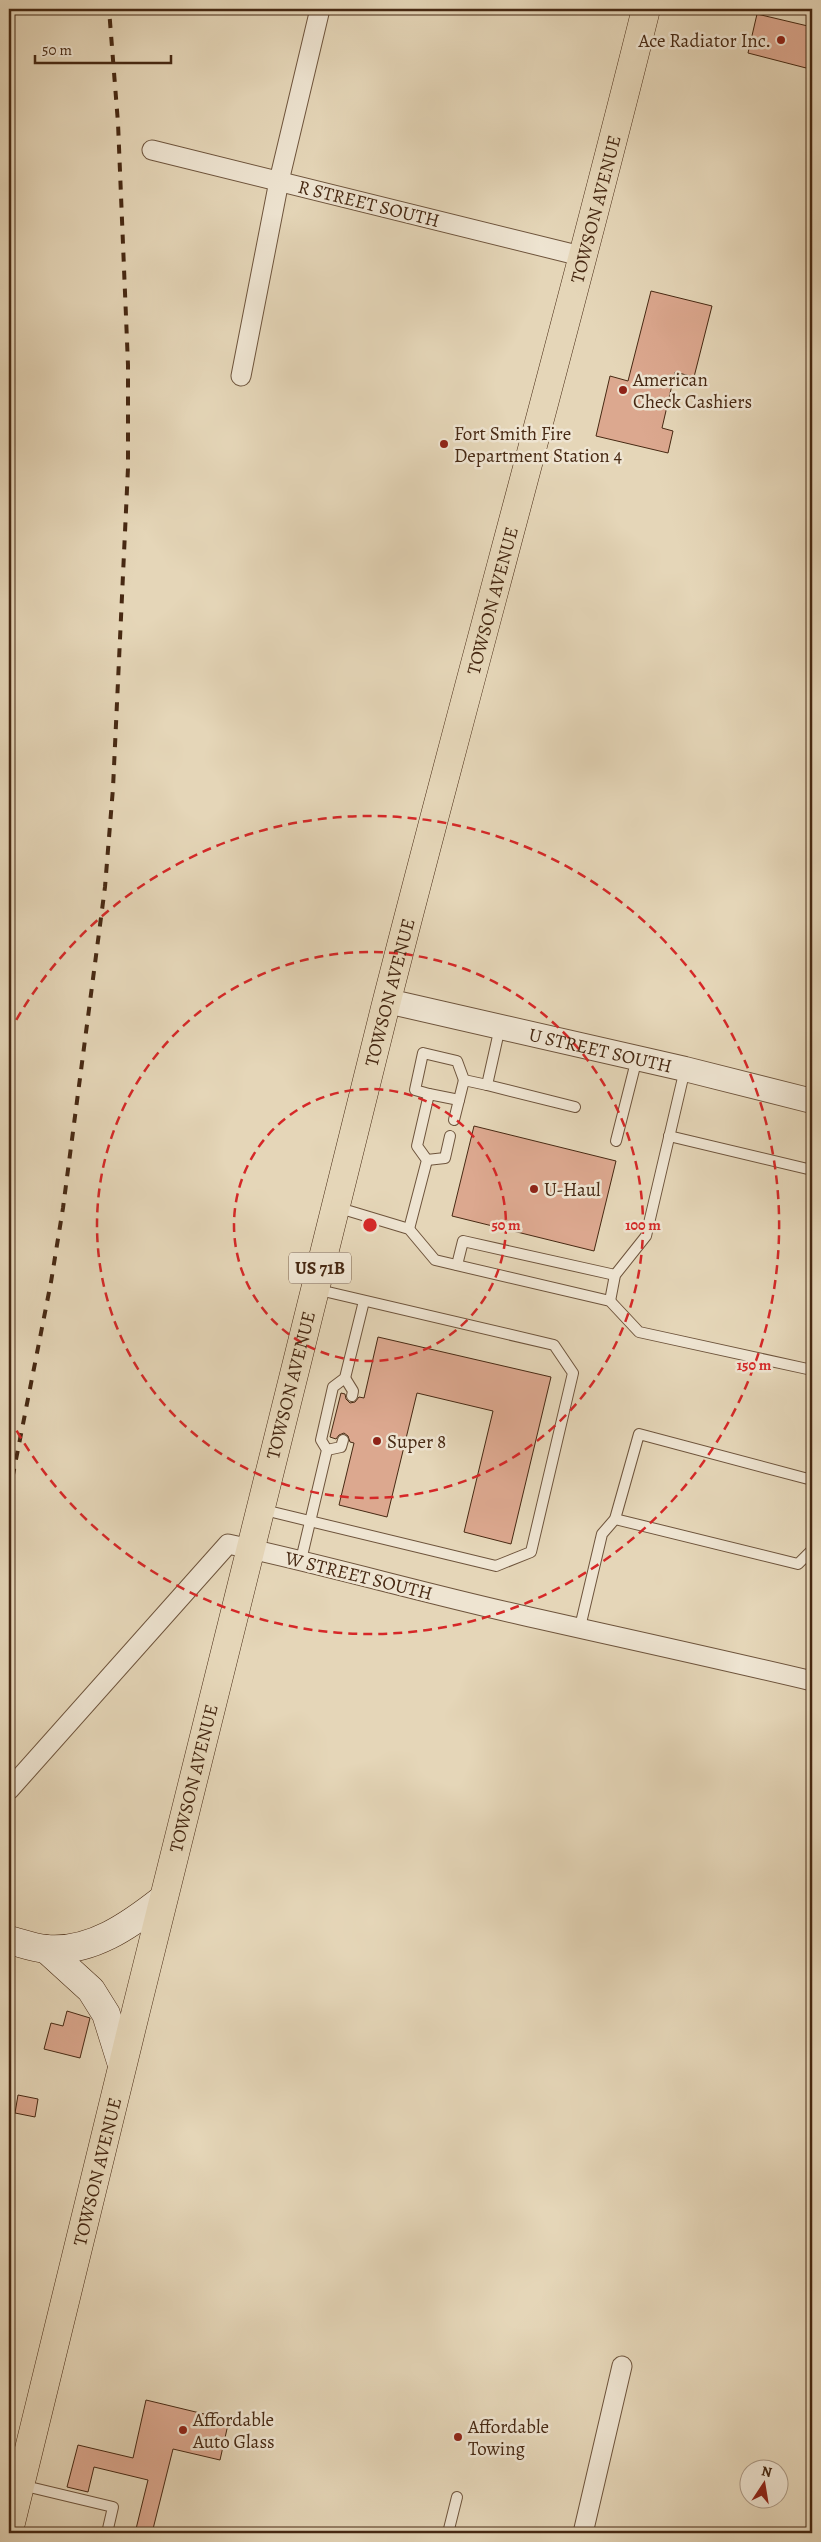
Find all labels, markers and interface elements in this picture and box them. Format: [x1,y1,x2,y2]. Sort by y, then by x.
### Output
place label: Ace Radiator Inc. [638,28,771,54]
scale bar [35,32,171,64]
marker: Ace Radiator Inc. [775,34,787,46]
text: 50 m [42,40,72,60]
street label: TOWSON AVENUE [564,132,628,286]
street label: R STREET SOUTH [295,174,442,234]
place label: American Check Cashiers [632,367,752,415]
marker: American Check Cashiers [617,384,629,396]
place label: Fort Smith Fire Department Station 4 [454,421,623,469]
marker: Fort Smith Fire Department Station 4 [438,438,450,450]
street label: TOWSON AVENUE [461,524,525,677]
street label: TOWSON AVENUE [359,916,421,1069]
street label: U STREET SOUTH [526,1022,674,1080]
place label: U-Haul [544,1177,601,1203]
marker: U-Haul [528,1183,540,1195]
text: 50 m [491,1215,521,1235]
text: 100 m [625,1215,661,1235]
centre of rings [361,1216,379,1234]
road number: US 71B [289,1252,351,1284]
street label: TOWSON AVENUE [260,1308,322,1462]
text: 150 m [737,1355,772,1375]
place label: Super 8 [387,1429,446,1455]
marker: Super 8 [371,1435,383,1447]
street label: W STREET SOUTH [281,1545,435,1607]
street label: TOWSON AVENUE [163,1702,225,1855]
street label: TOWSON AVENUE [67,2095,128,2249]
place label: Affordable Auto Glass [192,2407,275,2455]
place label: Affordable Towing [467,2414,549,2462]
marker: Affordable Auto Glass [177,2424,189,2436]
marker: Affordable Towing [452,2431,464,2443]
north arrow [738,2460,788,2510]
text: N [760,2461,774,2482]

